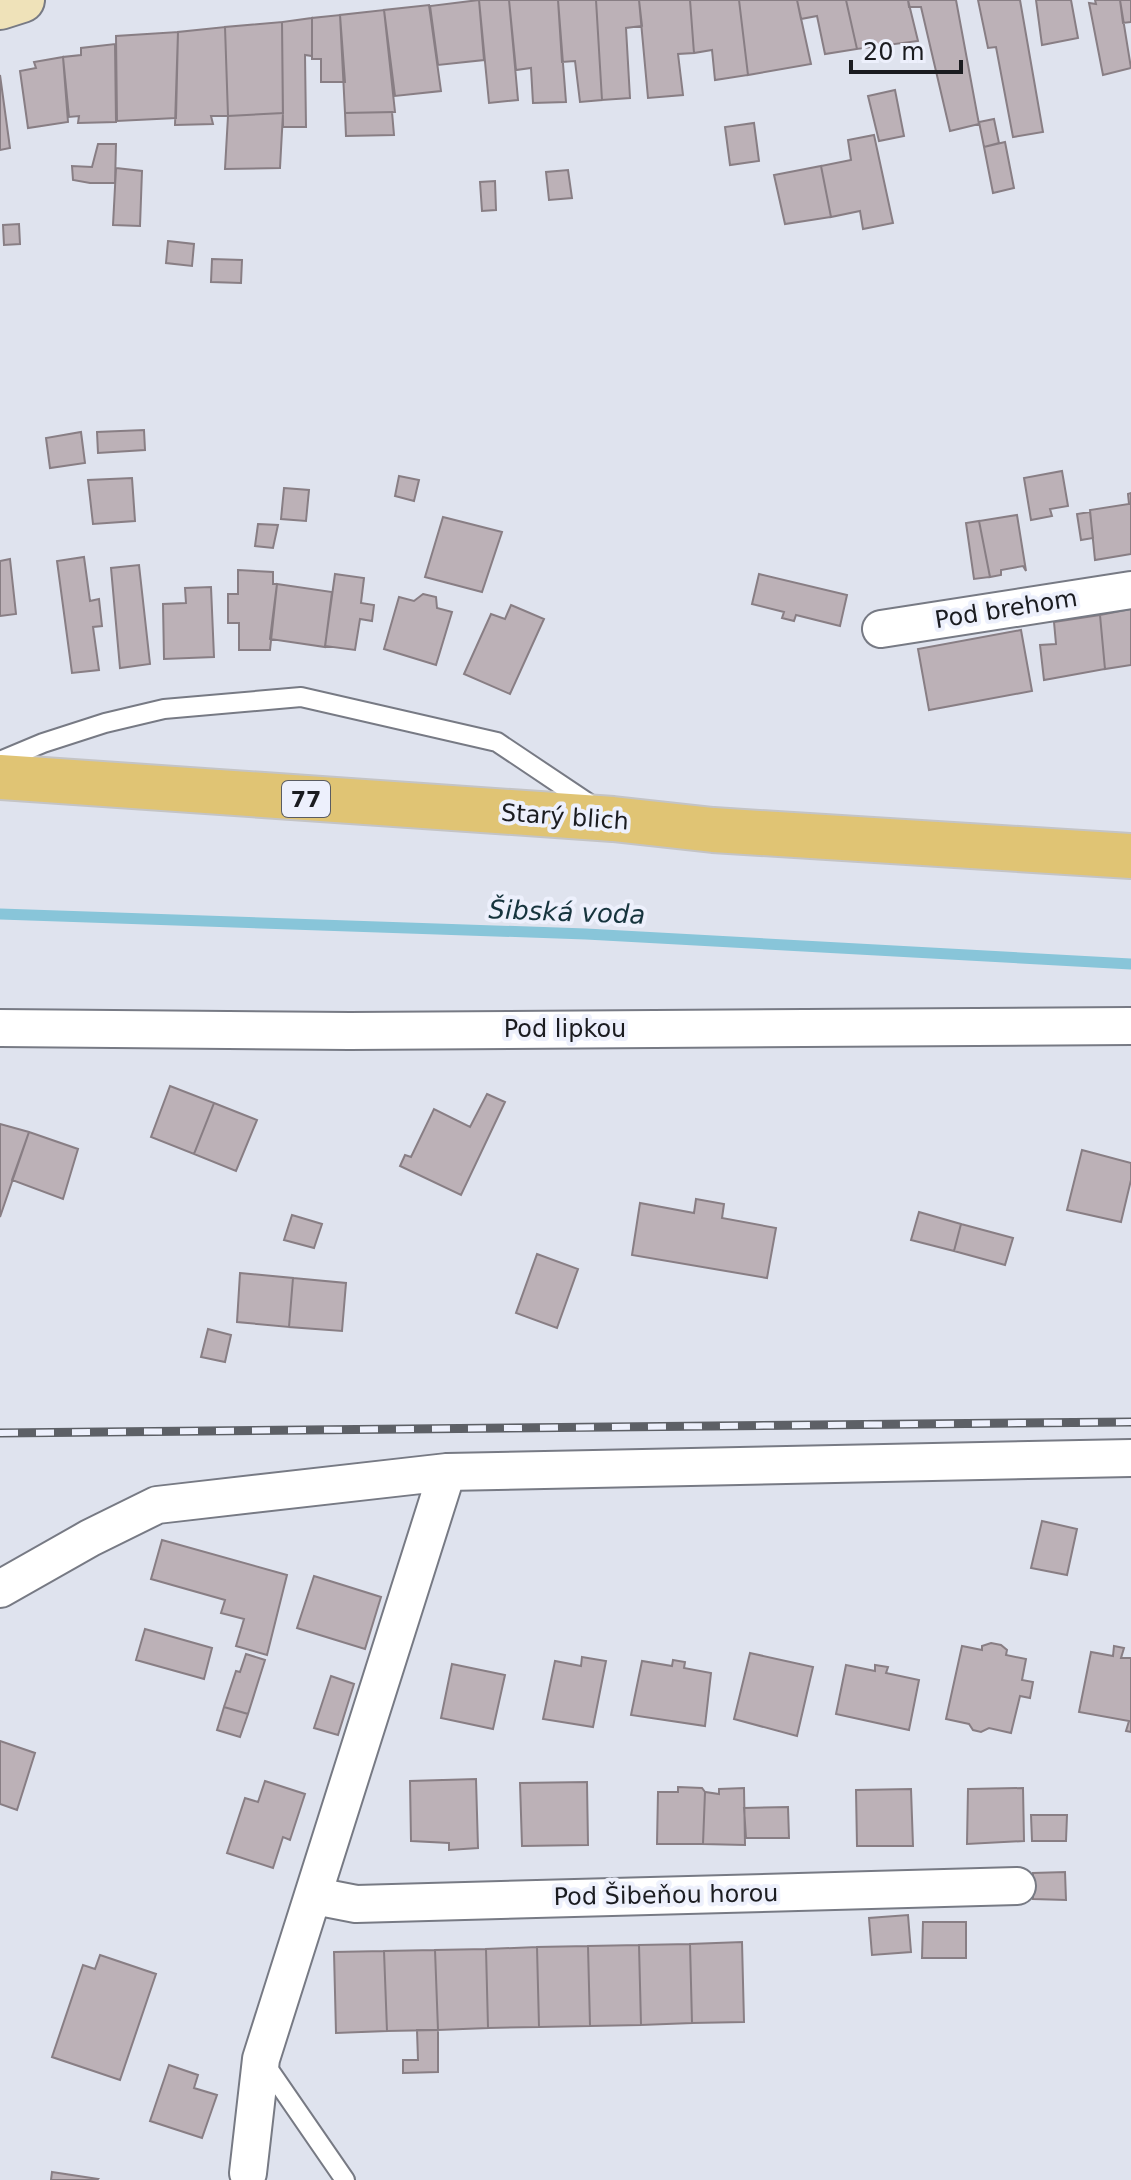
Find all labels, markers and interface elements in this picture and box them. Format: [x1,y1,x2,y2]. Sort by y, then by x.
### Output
scale bar [851,24,961,74]
text: 20 m [863,38,925,66]
street label: Pod brehom [933,584,1079,634]
road number: 77 [282,781,330,817]
street label: Starý blich [500,799,630,835]
water label: Šibská voda [488,893,646,930]
street label: Pod lipkou [504,1015,626,1043]
street label: Pod Šibeňou horou [553,1877,779,1911]

